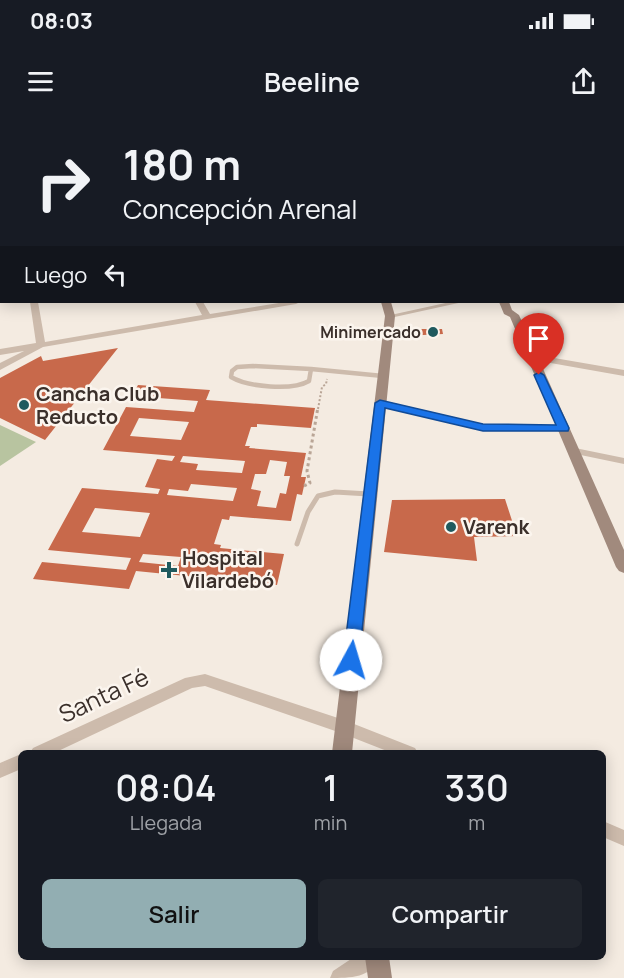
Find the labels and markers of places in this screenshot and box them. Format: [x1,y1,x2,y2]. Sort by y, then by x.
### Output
pin [513,313,564,375]
place label: Minimercado [320,321,421,343]
marker: Minimercado [426,325,440,339]
place label: Cancha Club Reducto [36,380,159,430]
marker: Cancha Club Reducto [17,398,31,412]
place label: Varenk [463,513,530,540]
marker: Varenk [444,520,458,534]
place label: Hospital Vilardebó [182,544,274,594]
marker: Hospital Vilardebó [160,561,178,579]

